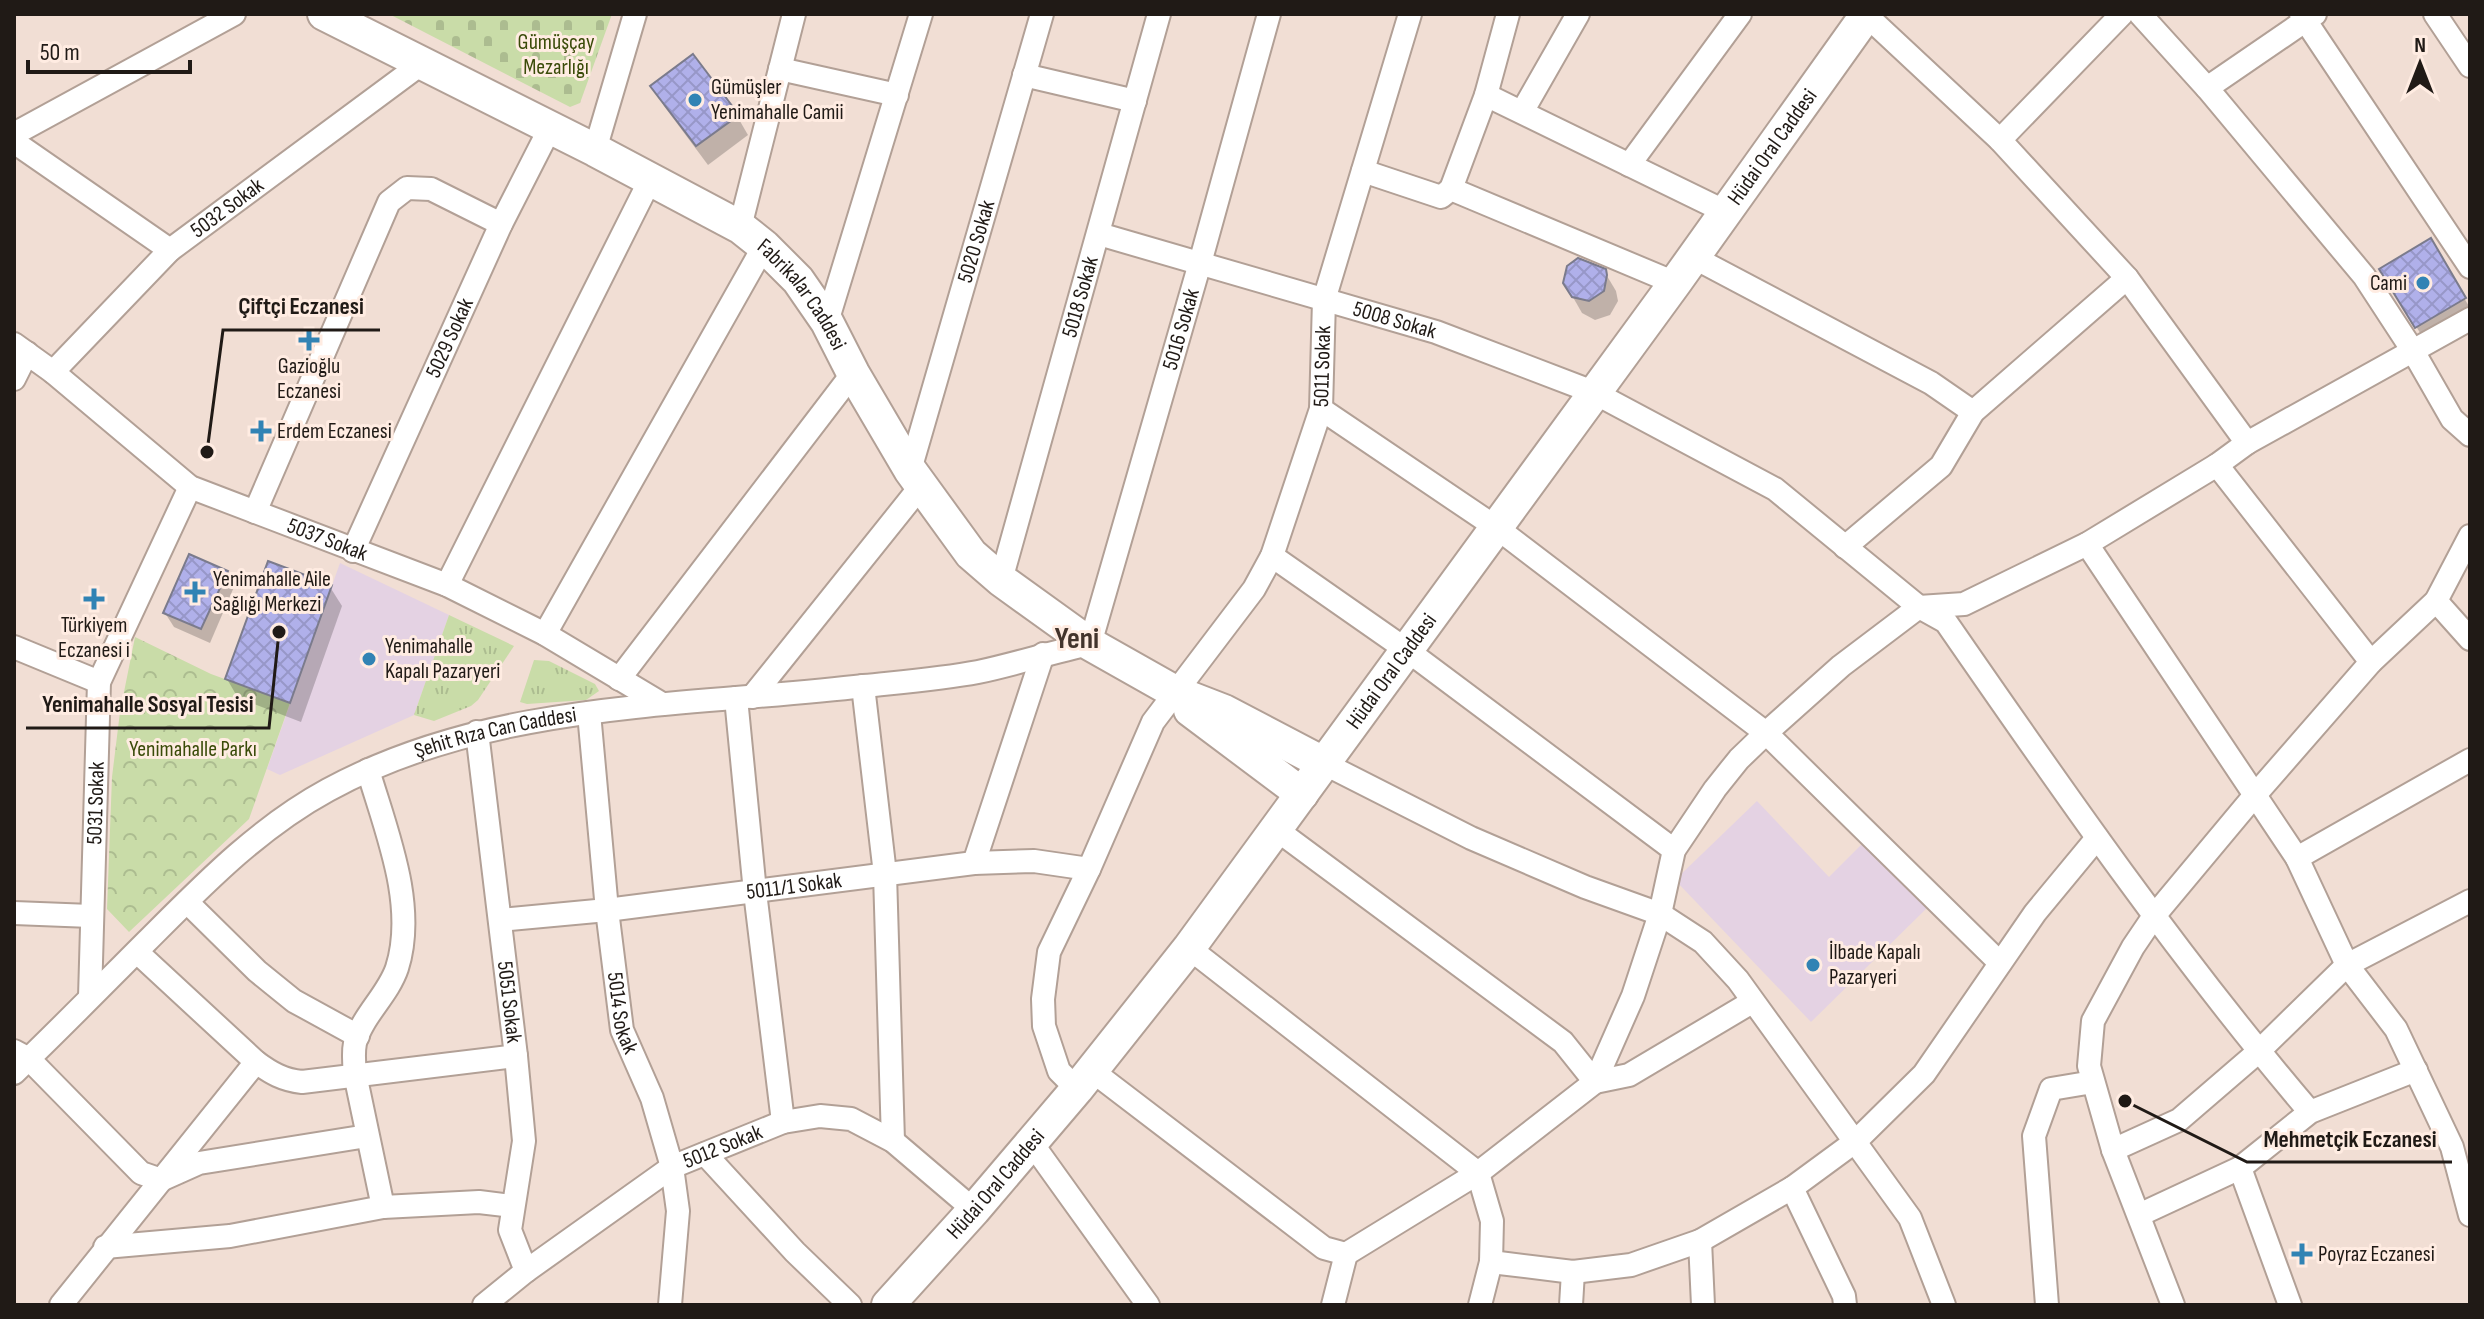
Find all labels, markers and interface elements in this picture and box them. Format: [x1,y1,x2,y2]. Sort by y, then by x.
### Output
scale bar [28,24,190,74]
north arrow [2380,24,2460,104]
park label: Gümüşçay Mezarlığı [518,29,595,81]
text: N [2414,32,2426,59]
text: 50 m [40,38,80,67]
place label: Gümüşler Yenimahalle Camii [711,74,844,126]
street label: Hüdai Oral Caddesi [1721,83,1823,210]
marker: Gümüşler Yenimahalle Camii [686,91,704,109]
street label: 5032 Sokak [185,171,269,244]
street label: 5020 Sokak [951,196,1001,286]
street label: Fabrikalar Caddesi [752,233,852,354]
street label: 5018 Sokak [1056,252,1104,341]
place label: Cami [2370,270,2407,297]
marker: Cami [2414,274,2432,292]
callout: Çiftçi Eczanesi [223,282,380,330]
street label: 5016 Sokak [1156,285,1206,373]
text: Çiftçi Eczanesi [238,292,364,321]
street label: 5029 Sokak [420,293,480,382]
street label: 5008 Sokak [1350,295,1440,345]
street label: 5011 Sokak [1308,325,1337,407]
marker: Gazioğlu Eczanesi [300,331,318,349]
place label: Gazioğlu Eczanesi [277,353,341,405]
place label: Erdem Eczanesi [277,418,392,445]
marker: Erdem Eczanesi [252,422,270,440]
street label: 5037 Sokak [283,512,372,567]
place label: Yenimahalle Aile Sağlığı Merkezi [213,566,331,618]
marker: Yenimahalle Aile Sağlığı Merkezi [184,581,206,603]
marker: Türkiyem Eczanesi i [85,590,103,608]
street label: Hüdai Oral Caddesi [1340,608,1443,734]
place label: Türkiyem Eczanesi i [58,612,130,664]
district label: Yeni [1055,621,1099,657]
place label: Yenimahalle Kapalı Pazaryeri [385,633,500,685]
marker: Yenimahalle Kapalı Pazaryeri [360,650,378,668]
callout: Yenimahalle Sosyal Tesisi [26,680,269,728]
text: Yenimahalle Sosyal Tesisi [42,690,254,719]
street label: Şehit Rıza Can Caddesi [411,701,578,765]
park label: Yenimahalle Parkı [129,736,257,763]
street label: 5031 Sokak [81,761,110,845]
street label: 5011/1 Sokak [745,866,844,906]
place label: İlbade Kapalı Pazaryeri [1829,939,1921,991]
marker: İlbade Kapalı Pazaryeri [1804,956,1822,974]
street label: 5051 Sokak [491,959,528,1045]
street label: 5014 Sokak [601,971,645,1059]
callout: Mehmetçik Eczanesi [2247,1114,2452,1162]
street label: 5012 Sokak [679,1118,767,1175]
street label: Hüdai Oral Caddesi [941,1123,1050,1245]
text: Mehmetçik Eczanesi [2263,1125,2437,1154]
place label: Poyraz Eczanesi [2318,1241,2435,1268]
marker: Poyraz Eczanesi [2293,1245,2311,1263]

